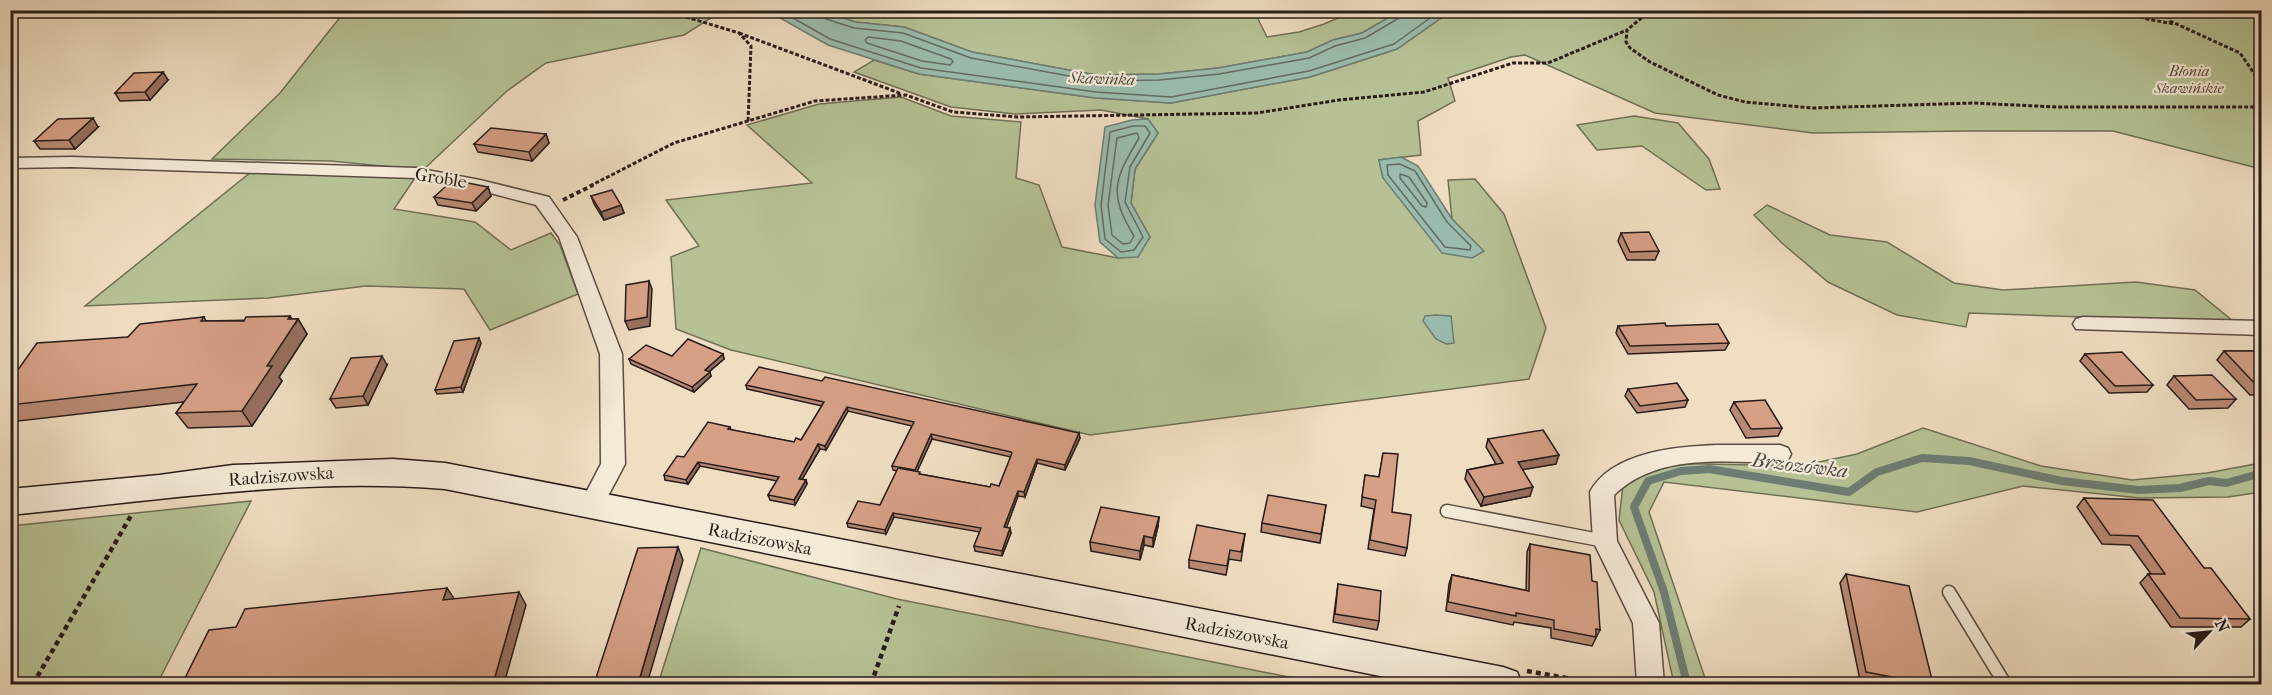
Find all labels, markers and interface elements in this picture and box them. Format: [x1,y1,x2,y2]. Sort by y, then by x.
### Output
park label: Błonia Skawińskie [2153,62,2225,97]
water label: Skawinka [1067,68,1136,89]
street label: Groble [413,164,469,193]
water label: Brzozówka [1750,448,1849,483]
street label: Radziszowska [228,462,335,491]
street label: Radziszowska [706,519,814,560]
north arrow [2179,602,2239,662]
street label: Radziszowska [1183,613,1291,654]
text: N [2211,616,2234,636]

